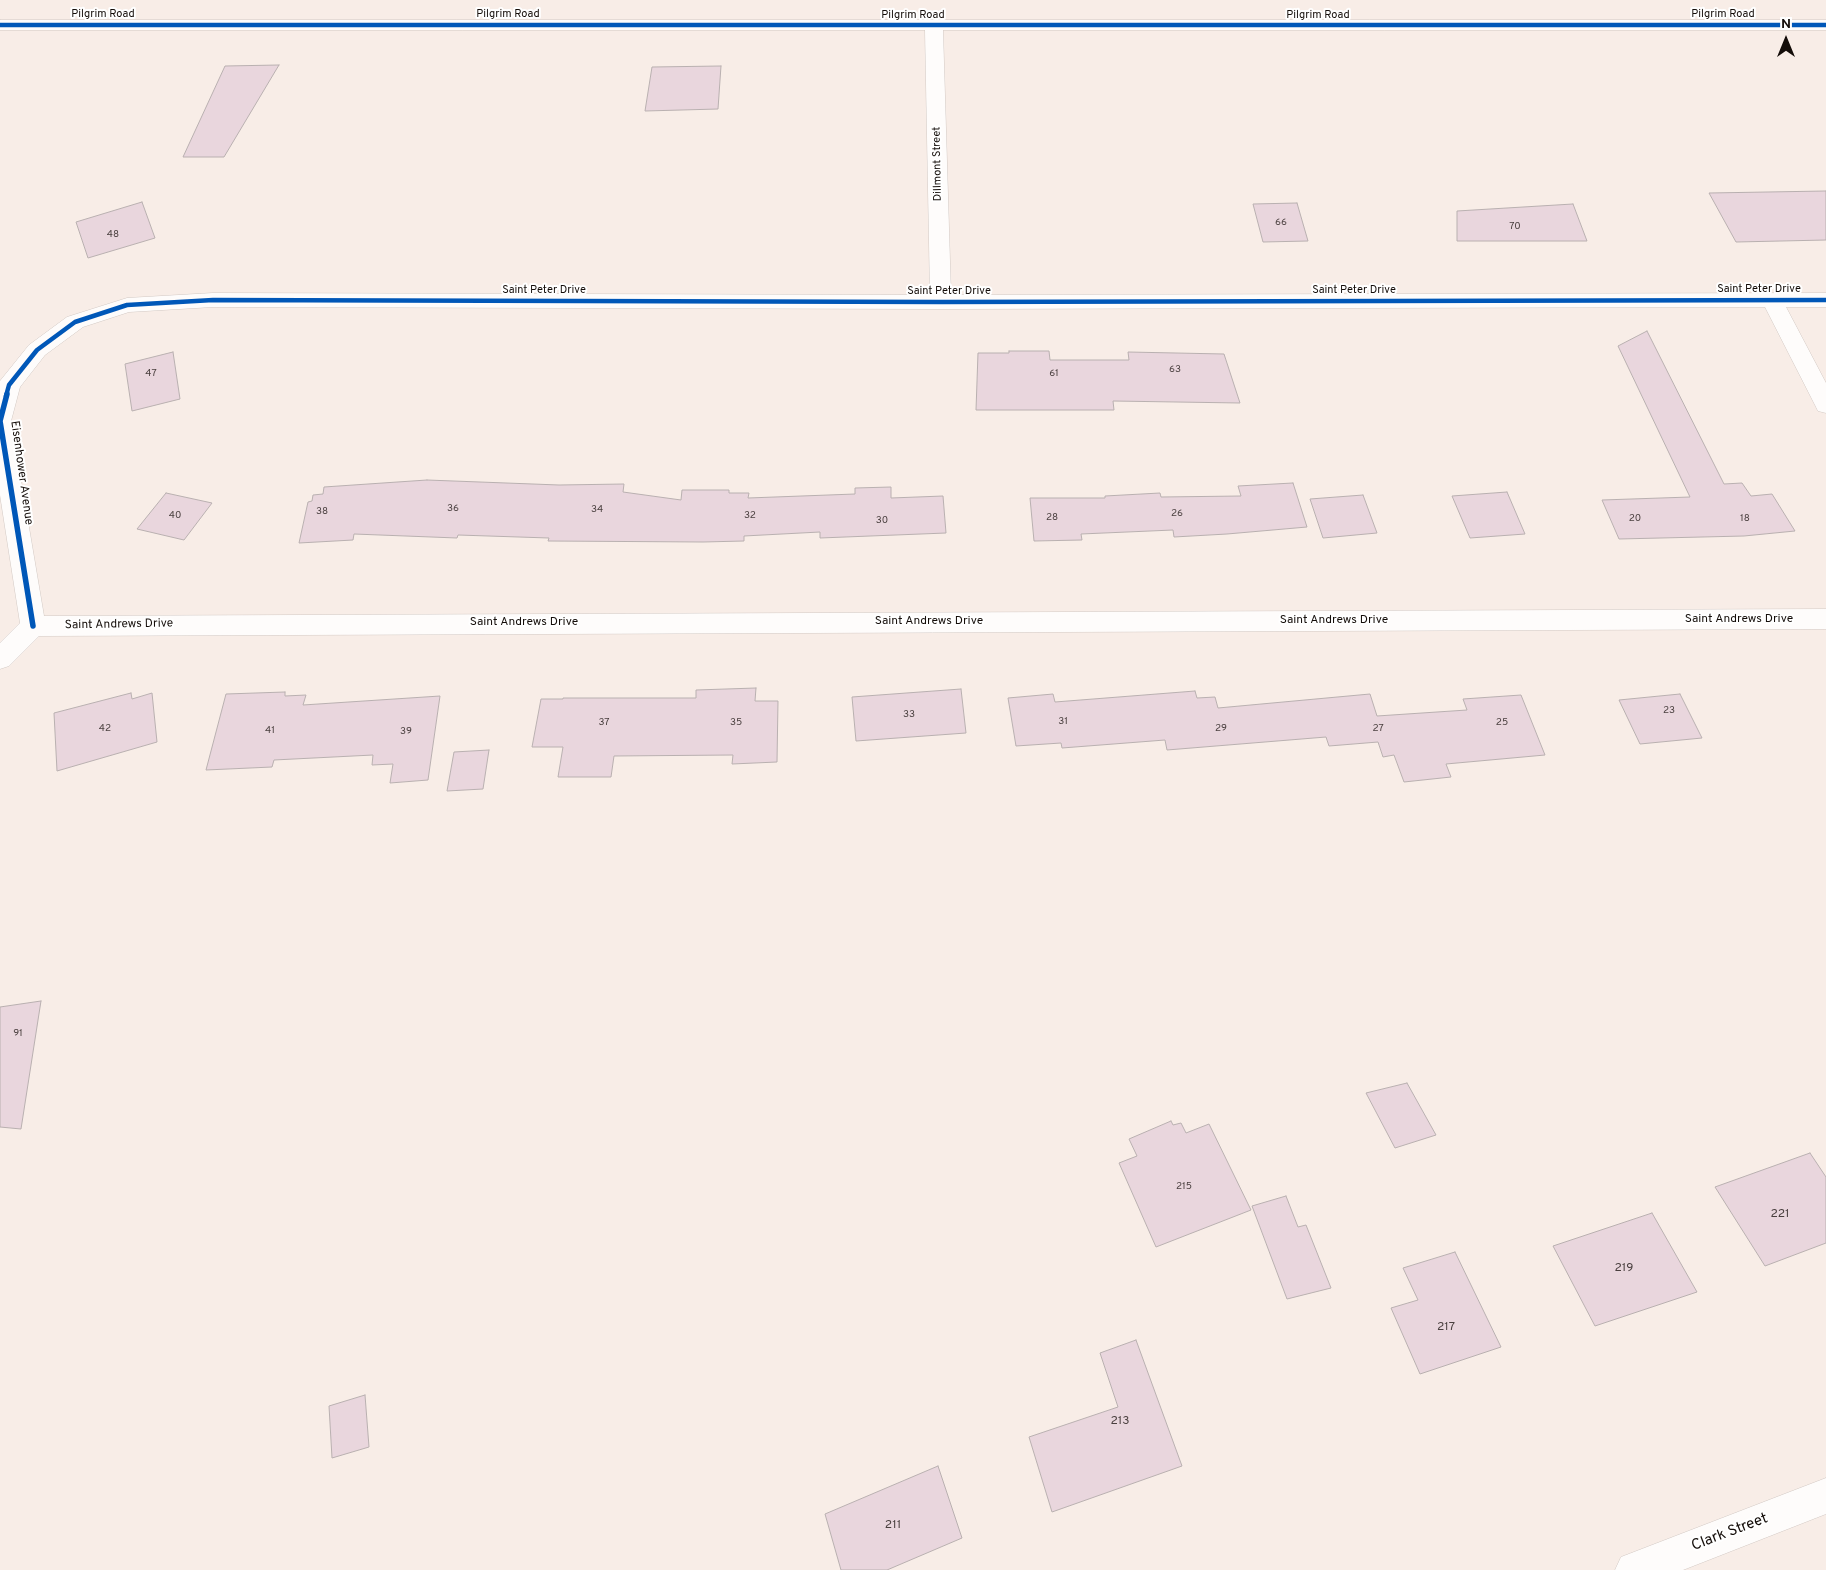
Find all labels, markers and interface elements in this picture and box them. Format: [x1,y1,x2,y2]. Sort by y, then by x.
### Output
street label: Pilgrim Road [71,8,135,22]
street label: Pilgrim Road [476,8,540,22]
street label: Pilgrim Road [1691,8,1755,22]
street label: Pilgrim Road [881,9,945,23]
street label: Pilgrim Road [1286,9,1350,23]
north arrow [1761,15,1811,65]
text: N [1781,16,1791,33]
street label: Dillmont Street [931,127,945,201]
house number: 66 [1275,217,1287,229]
house number: 70 [1509,221,1521,233]
house number: 48 [107,229,119,241]
street label: Saint Peter Drive [1717,283,1801,297]
street label: Saint Peter Drive [502,284,586,298]
street label: Saint Peter Drive [1312,284,1396,298]
street label: Saint Peter Drive [907,285,991,299]
house number: 63 [1169,364,1181,376]
house number: 47 [145,368,157,380]
house number: 61 [1049,368,1059,380]
street label: Eisenhower Avenue [7,420,35,526]
house number: 36 [447,503,459,515]
house number: 34 [591,504,603,516]
house number: 38 [316,506,328,518]
house number: 26 [1171,508,1183,520]
house number: 40 [169,510,181,522]
house number: 32 [744,510,756,522]
house number: 28 [1046,512,1058,524]
house number: 20 [1629,513,1641,525]
house number: 18 [1740,513,1750,525]
house number: 30 [876,515,888,527]
street label: Saint Andrews Drive [1685,613,1793,627]
street label: Saint Andrews Drive [1280,614,1388,628]
street label: Saint Andrews Drive [875,615,983,629]
street label: Saint Andrews Drive [470,616,578,630]
street label: Saint Andrews Drive [65,617,173,633]
house number: 23 [1663,705,1675,717]
house number: 33 [903,709,915,721]
house number: 31 [1058,716,1068,728]
house number: 37 [598,717,610,729]
house number: 35 [730,717,742,729]
house number: 25 [1496,717,1508,729]
house number: 42 [99,723,111,735]
house number: 29 [1215,723,1227,735]
house number: 27 [1372,723,1384,735]
house number: 41 [265,725,275,737]
house number: 39 [400,726,412,738]
house number: 91 [13,1028,23,1040]
house number: 215 [1176,1181,1192,1193]
house number: 221 [1770,1208,1790,1222]
house number: 219 [1615,1262,1633,1276]
house number: 217 [1437,1321,1455,1335]
house number: 213 [1110,1415,1130,1429]
street label: Clark Street [1689,1510,1771,1556]
house number: 211 [885,1519,901,1533]

